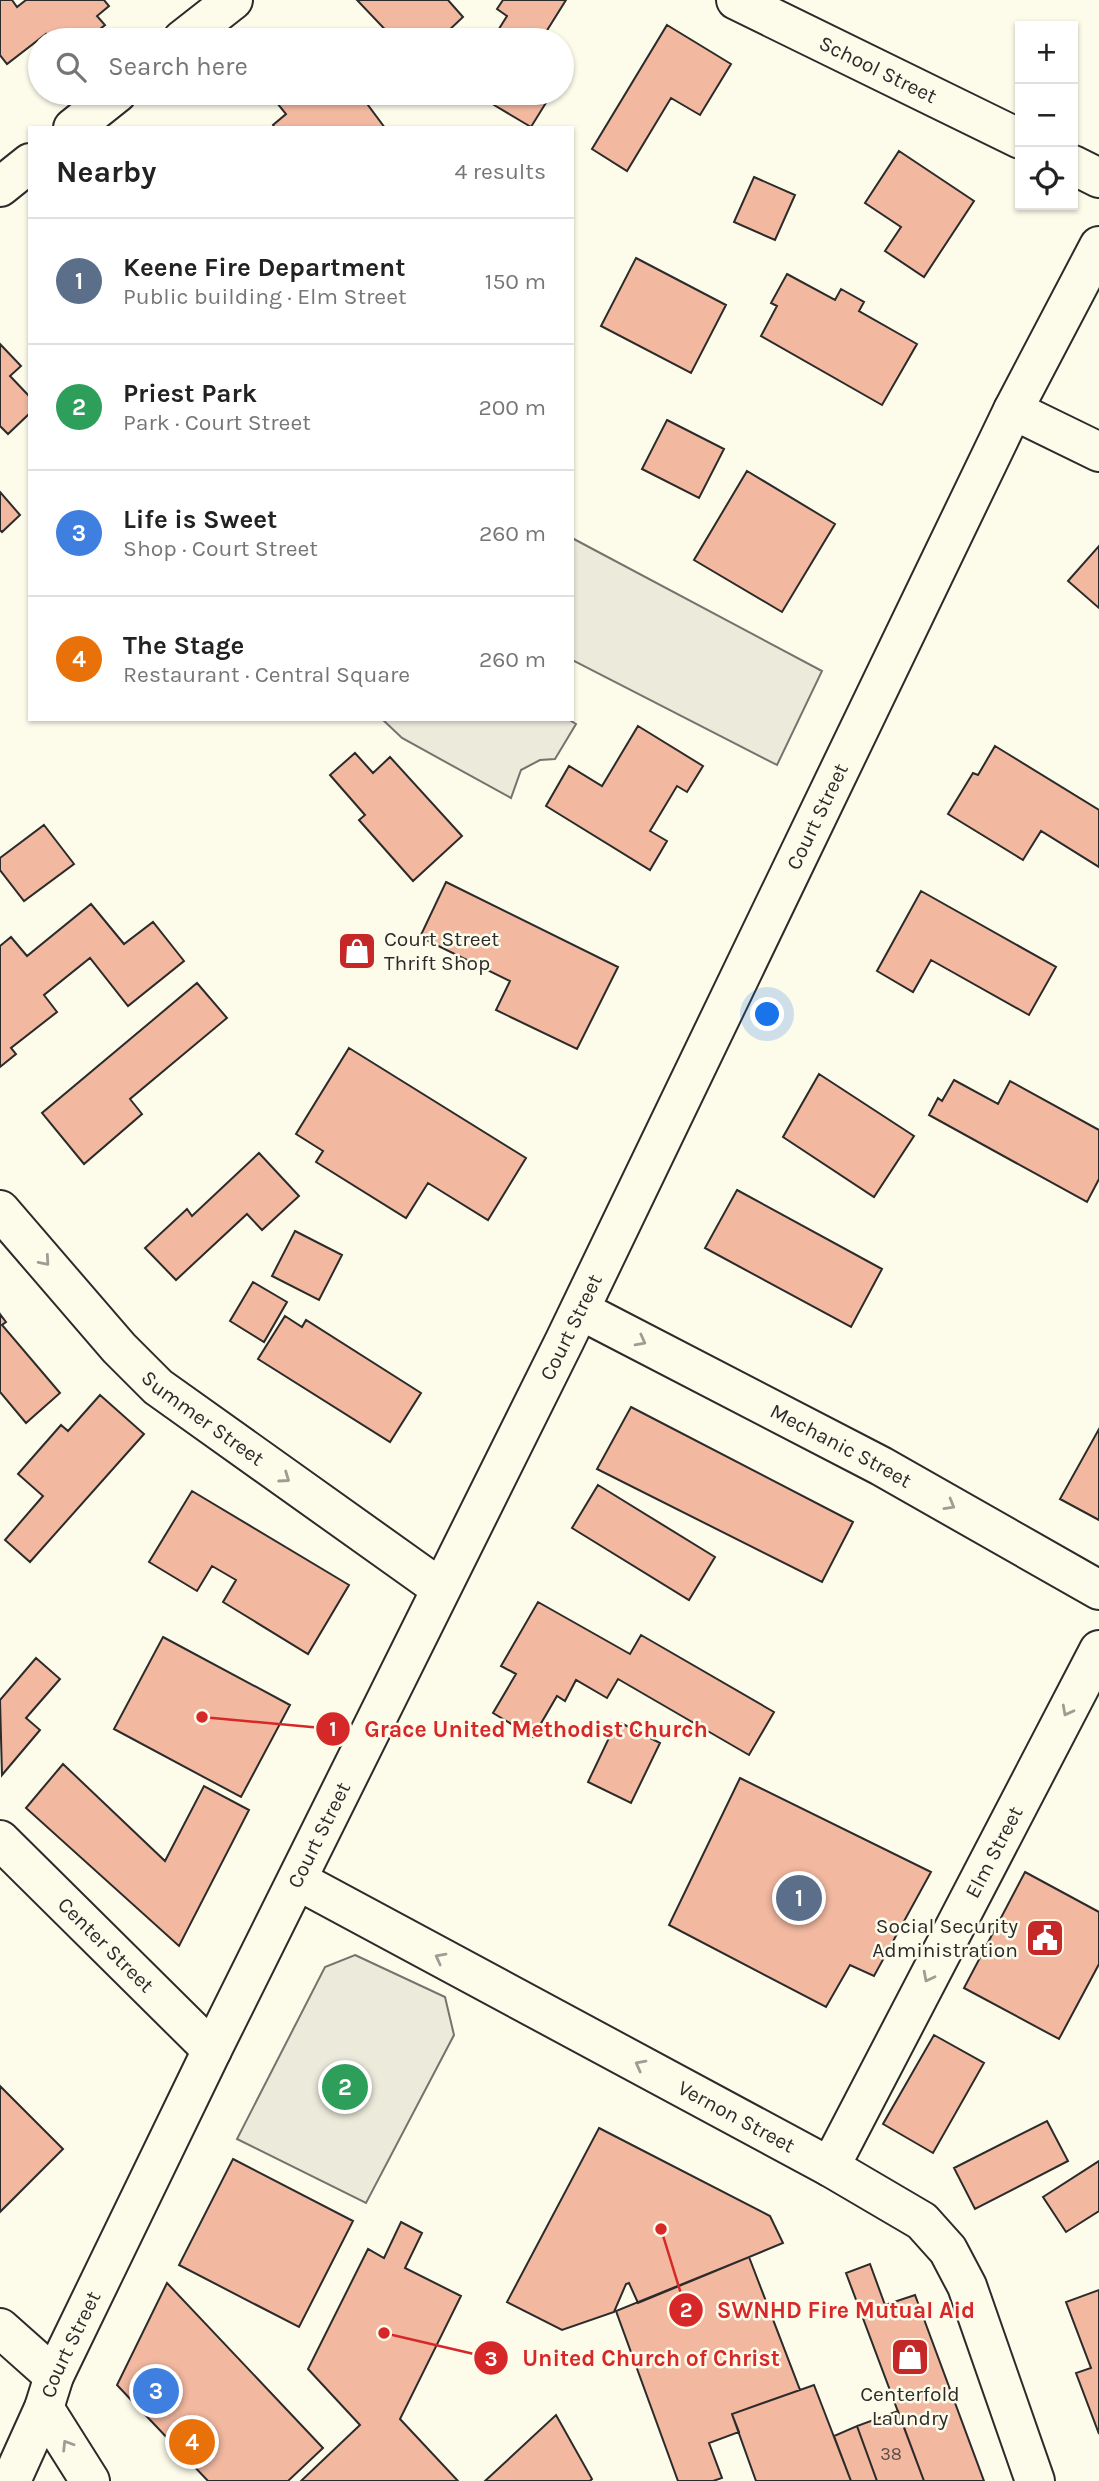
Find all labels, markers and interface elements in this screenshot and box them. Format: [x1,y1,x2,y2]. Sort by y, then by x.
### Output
map controls [1015,21,1078,210]
button: + [1015,21,1078,84]
search box [28,28,574,105]
street label: School Street [815,31,941,108]
icon: search [52,48,90,86]
text: Search here [108,51,248,82]
button: − [1015,84,1078,147]
button: locate [1015,147,1078,210]
text: Nearby [56,154,156,190]
text: 4 results [454,158,546,185]
text: Keene Fire Department [123,252,406,283]
text: 1 [75,268,83,295]
text: 150 m [485,268,546,295]
text: Public building · Elm Street [123,283,407,310]
text: Priest Park [123,378,257,409]
text: 2 [72,394,86,421]
text: 200 m [478,394,546,421]
text: Park · Court Street [123,409,311,436]
text: Life is Sweet [123,504,277,535]
text: 3 [72,520,86,547]
text: 260 m [479,520,546,547]
text: Shop · Court Street [123,535,318,562]
text: The Stage [123,630,244,661]
text: 4 [72,646,86,673]
text: 260 m [479,646,546,673]
text: Restaurant · Central Square [123,661,410,688]
street label: Court Street [781,759,853,874]
place label: Court Street Thrift Shop [384,927,499,975]
shop icon: Court Street Thrift Shop [336,930,378,972]
your location [750,997,784,1031]
one-way arrow [37,1253,49,1266]
street label: Court Street [535,1270,607,1384]
one-way arrow [634,1332,646,1346]
street label: Summer Street [137,1366,269,1471]
street label: Mechanic Street [766,1399,916,1493]
one-way arrow [277,1470,290,1482]
one-way arrow [942,1497,955,1510]
one-way arrow [1062,1703,1075,1716]
callout: Grace United Methodist Church [316,1707,722,1751]
text: Grace United Methodist Church [364,1716,708,1743]
text: 1 [329,1717,337,1741]
street label: Court Street [282,1778,355,1892]
street label: Elm Street [960,1802,1028,1902]
pin: 1 [776,1872,822,1924]
street label: Center Street [53,1892,159,1998]
place label: Social Security Administration [872,1914,1018,1962]
public building icon: Social Security Administration [1024,1917,1066,1959]
one-way arrow [435,1953,447,1966]
one-way arrow [922,1970,936,1982]
one-way arrow [635,2060,648,2073]
pin: 2 [322,2061,368,2113]
street label: Vernon Street [674,2075,799,2158]
street label: Court Street [36,2287,105,2401]
callout: SWNHD Fire Mutual Aid [668,2288,990,2332]
text: SWNHD Fire Mutual Aid [717,2297,975,2324]
text: 2 [680,2298,692,2322]
callout: United Church of Christ [474,2336,794,2380]
shop icon: Centerfold Laundry [889,2336,931,2378]
text: United Church of Christ [522,2345,780,2372]
text: 3 [484,2347,498,2371]
pin: 3 [133,2365,179,2417]
place label: Centerfold Laundry [860,2382,960,2430]
pin: 4 [169,2416,215,2468]
one-way arrow [62,2439,75,2452]
house number: 38 [880,2443,902,2465]

